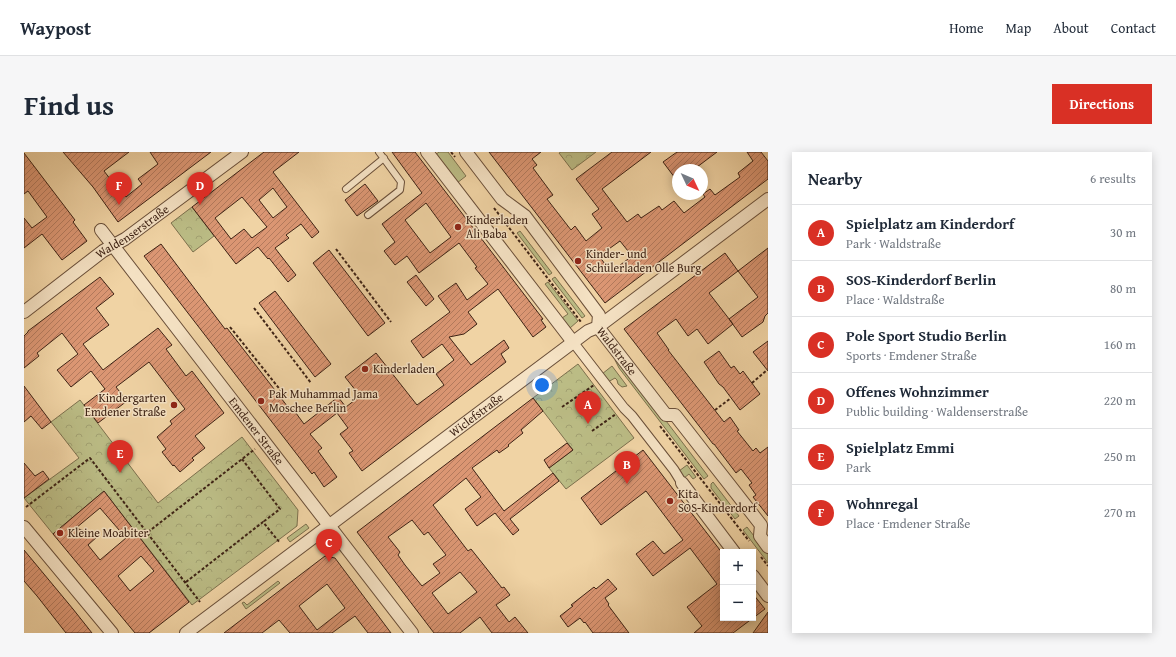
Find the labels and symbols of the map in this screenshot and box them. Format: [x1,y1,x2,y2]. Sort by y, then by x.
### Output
north arrow [672,164,708,200]
pin: F [106,172,132,205]
pin: D [187,172,213,205]
street label: Waldenserstraße [92,200,172,262]
place label: Kinderladen Ali Baba [466,211,528,242]
marker: Kinderladen Ali Baba [453,222,463,232]
place label: Kinder- und Schülerladen Olle Burg [586,245,701,276]
marker: Kinder- und Schülerladen Olle Burg [573,256,583,266]
street label: Waldstraße [593,323,642,379]
place label: Kinderladen [373,360,435,377]
marker: Kinderladen [360,364,370,374]
your location [532,375,552,395]
place label: Pak Muhammad Jama Moschee Berlin [269,385,378,416]
street label: Wiclefstraße [445,388,507,441]
place label: Kindergarten Emdener Straße [85,389,166,420]
pin: A [575,391,601,424]
street label: Emdener Straße [225,393,288,468]
marker: Pak Muhammad Jama Moschee Berlin [256,396,266,406]
marker: Kindergarten Emdener Straße [169,400,179,410]
pin: E [107,440,133,473]
pin: B [614,451,640,484]
place label: Kita SOS-Kinderdorf [678,485,758,516]
marker: Kita SOS-Kinderdorf [665,496,675,506]
place label: Kleine Moabiter [68,524,149,541]
marker: Kleine Moabiter [55,528,65,538]
pin: C [316,529,342,562]

